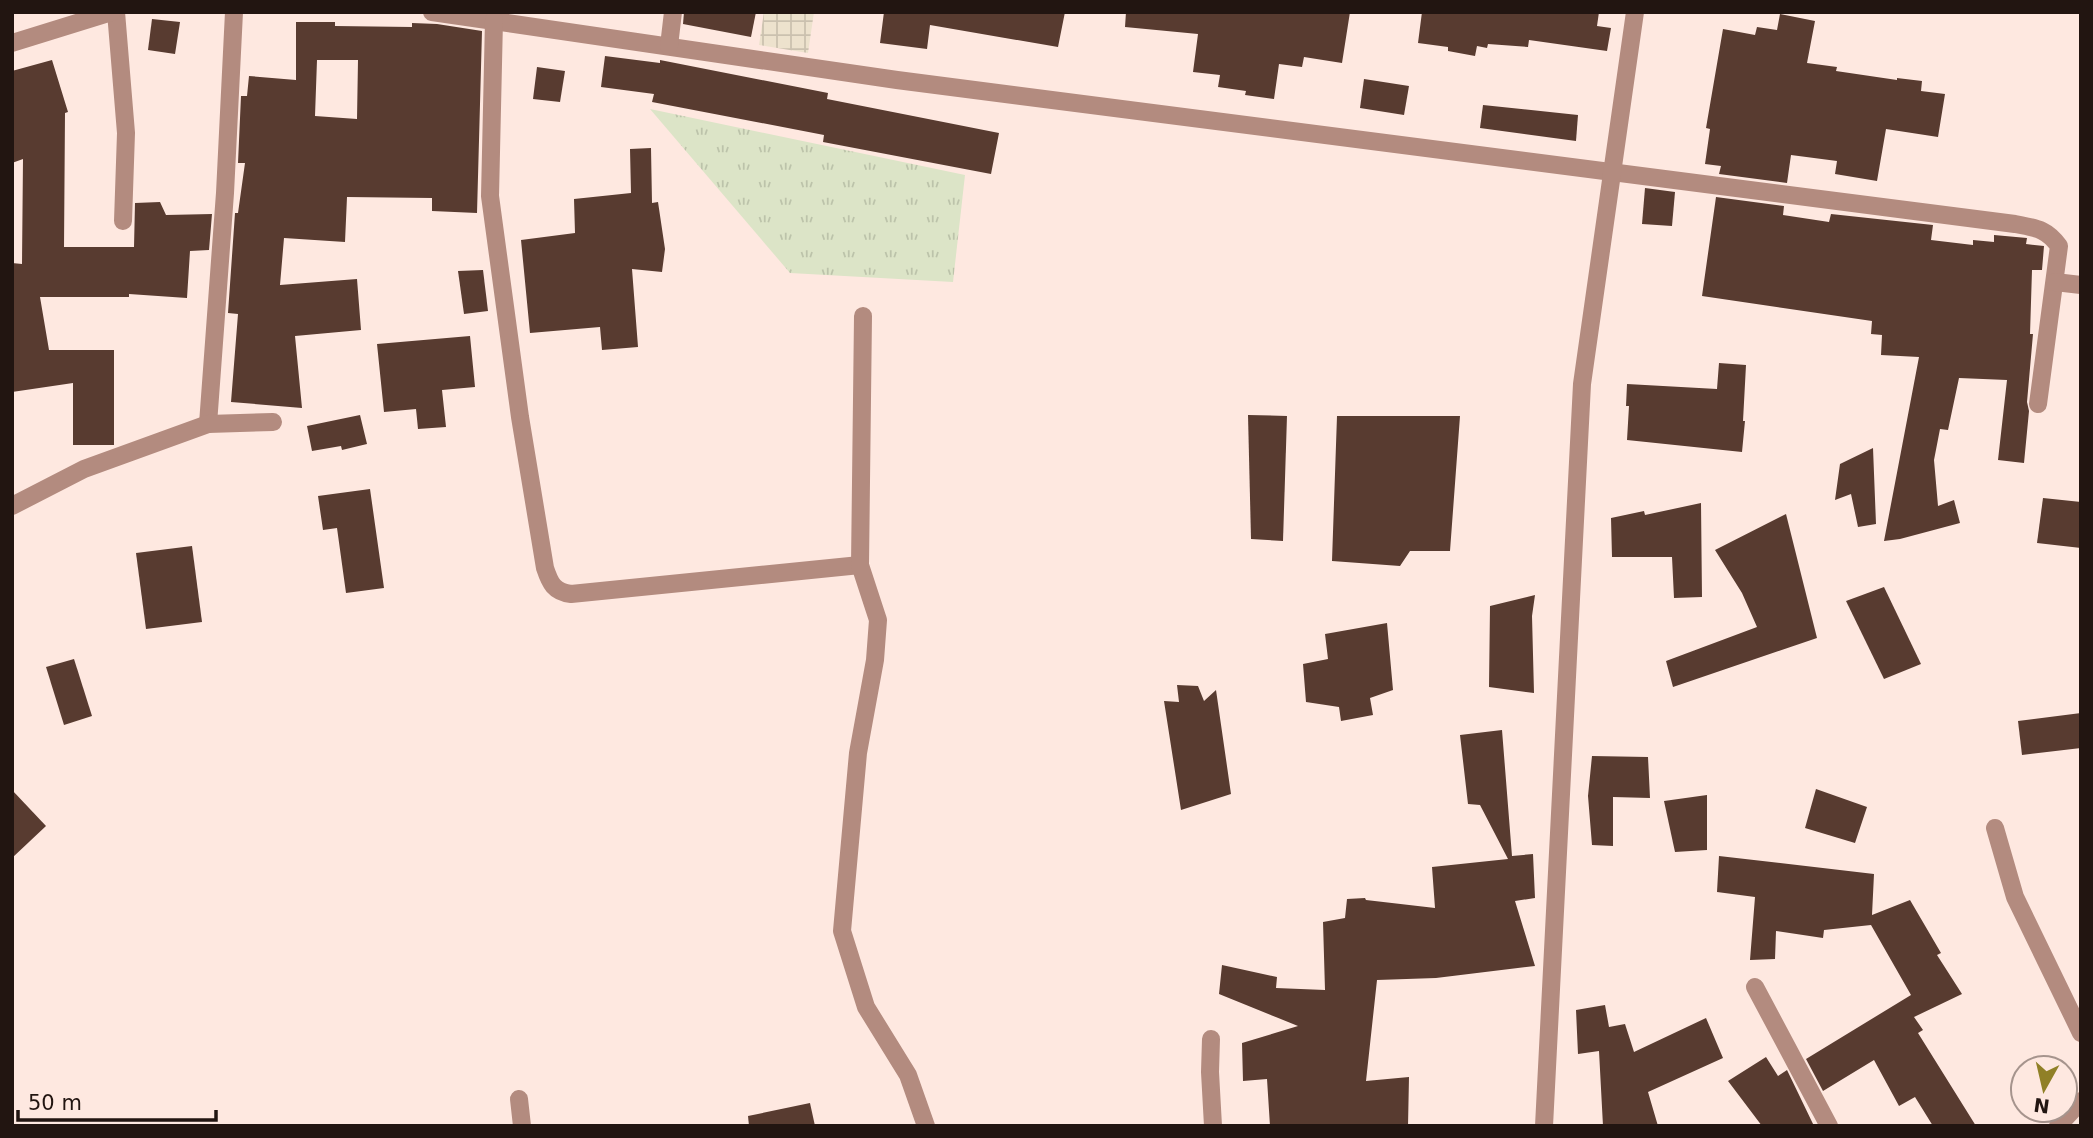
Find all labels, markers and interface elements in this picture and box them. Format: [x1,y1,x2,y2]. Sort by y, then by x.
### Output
north arrow [2009,1054,2079,1124]
scale bar [18,1078,215,1122]
text: 50 m [28,1091,82,1115]
text: N [2032,1094,2051,1118]

